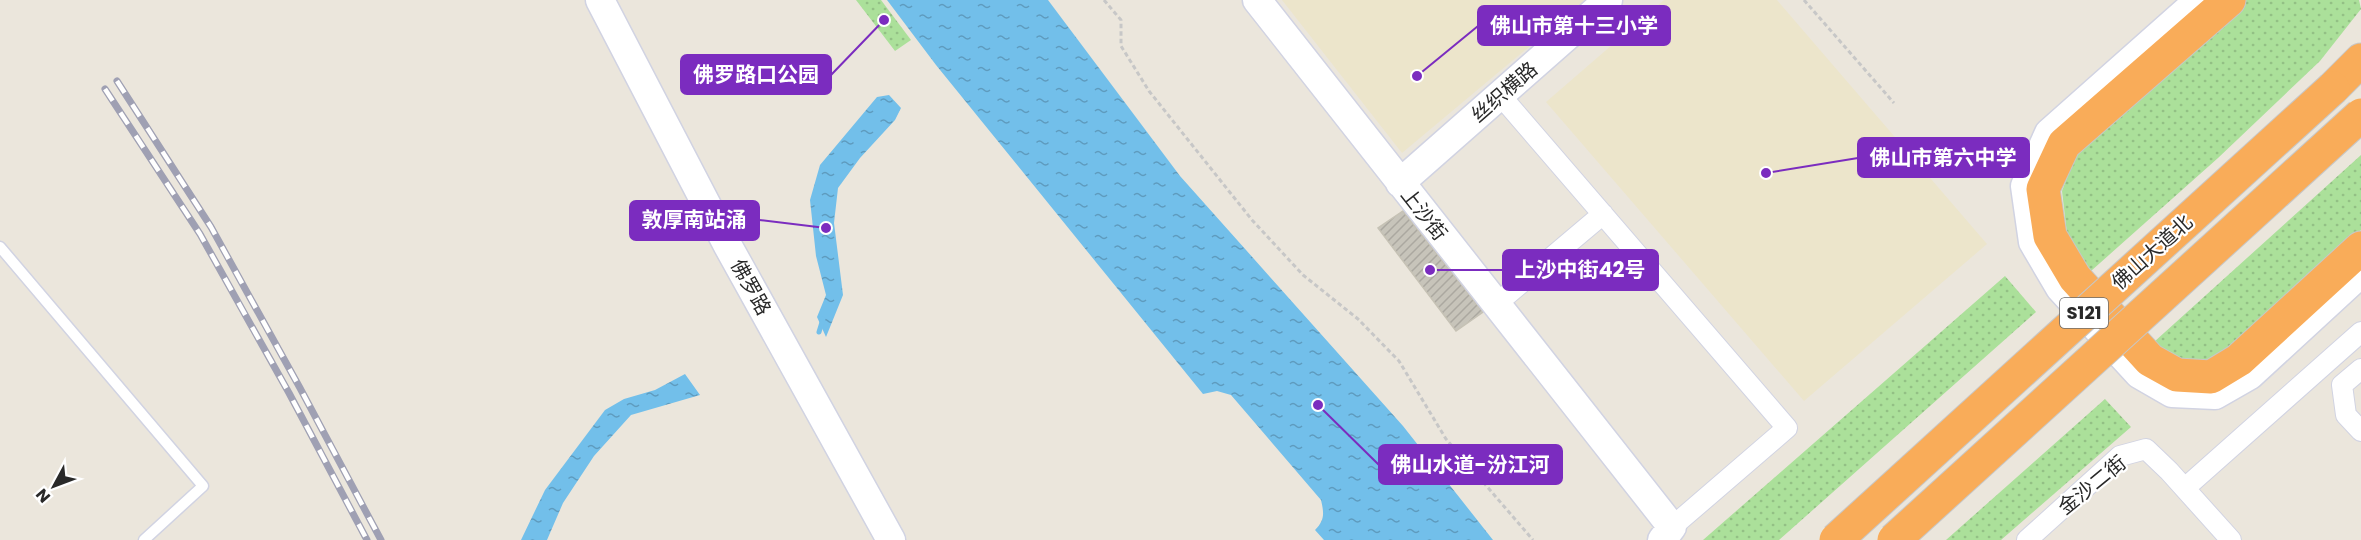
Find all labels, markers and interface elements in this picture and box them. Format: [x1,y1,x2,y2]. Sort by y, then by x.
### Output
callout: 佛山市第十三小学 [1478,6,1670,45]
text: 佛山市第十三小学 [1490,11,1658,40]
callout: 佛罗路口公园 [681,55,831,94]
street label: 丝织横路 [1465,55,1543,129]
text: 佛罗路口公园 [693,60,819,89]
callout: 佛山市第六中学 [1858,138,2029,177]
text: 佛山市第六中学 [1870,143,2017,172]
street label: 上沙街 [1394,182,1454,246]
callout: 敦厚南站涌 [630,201,759,240]
text: 敦厚南站涌 [642,205,747,234]
street label: 佛山大道北 [2105,208,2199,296]
callout: 上沙中街42号 [1503,250,1658,290]
street label: 佛罗路 [724,254,778,320]
text: 上沙中街42号 [1514,255,1646,284]
road number: S121 [2060,298,2108,328]
callout: 佛山水道-汾江河 [1379,445,1562,484]
street label: 金沙二街 [2052,449,2132,521]
text: 佛山水道-汾江河 [1390,450,1550,479]
north arrow [24,456,84,516]
text: N [30,483,56,508]

